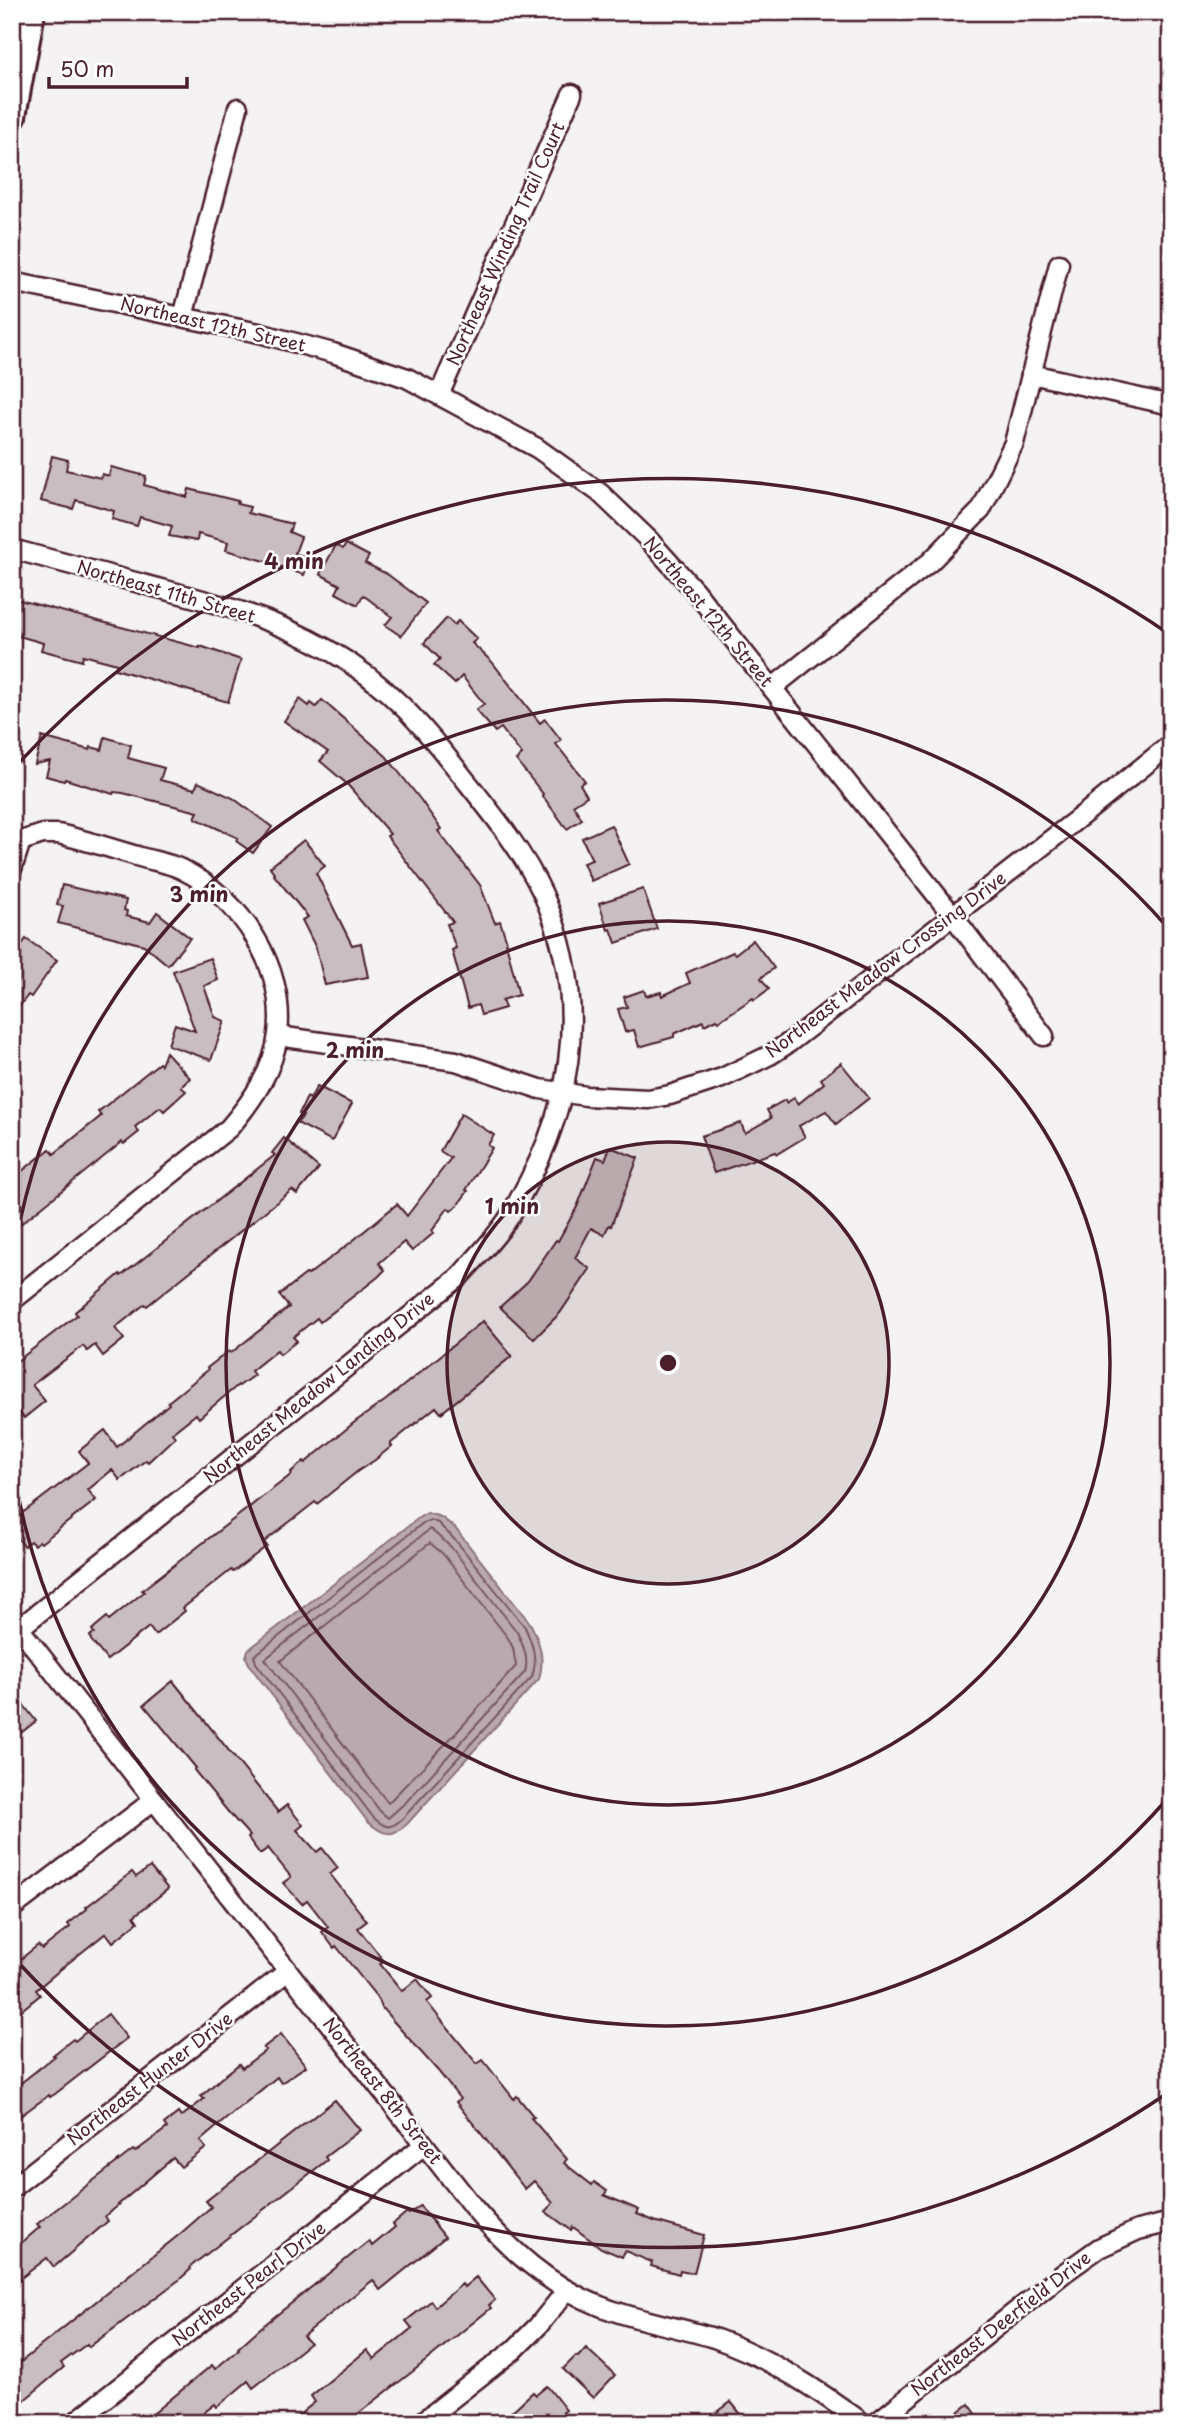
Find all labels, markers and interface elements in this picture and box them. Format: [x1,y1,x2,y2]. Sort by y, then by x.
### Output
scale bar [49,46,187,90]
text: 50 m [60,52,114,84]
street label: Northeast Winding Trail Court [439,117,571,370]
street label: Northeast 12th Street [118,289,309,358]
street label: Northeast 12th Street [638,530,780,692]
text: 4 min [264,544,324,576]
street label: Northeast 11th Street [74,552,259,629]
street label: Northeast Meadow Crossing Drive [759,864,1011,1064]
text: 3 min [169,877,229,909]
text: 2 min [326,1033,384,1065]
text: 1 min [485,1189,539,1221]
street label: Northeast Meadow Landing Drive [197,1285,439,1489]
centre of rings [656,1351,680,1375]
street label: Northeast Hunter Drive [61,2004,238,2151]
street label: Northeast 8th Street [317,2011,449,2169]
street label: Northeast Pearl Drive [165,2214,331,2352]
street label: Northeast Deerfield Drive [904,2244,1096,2402]

